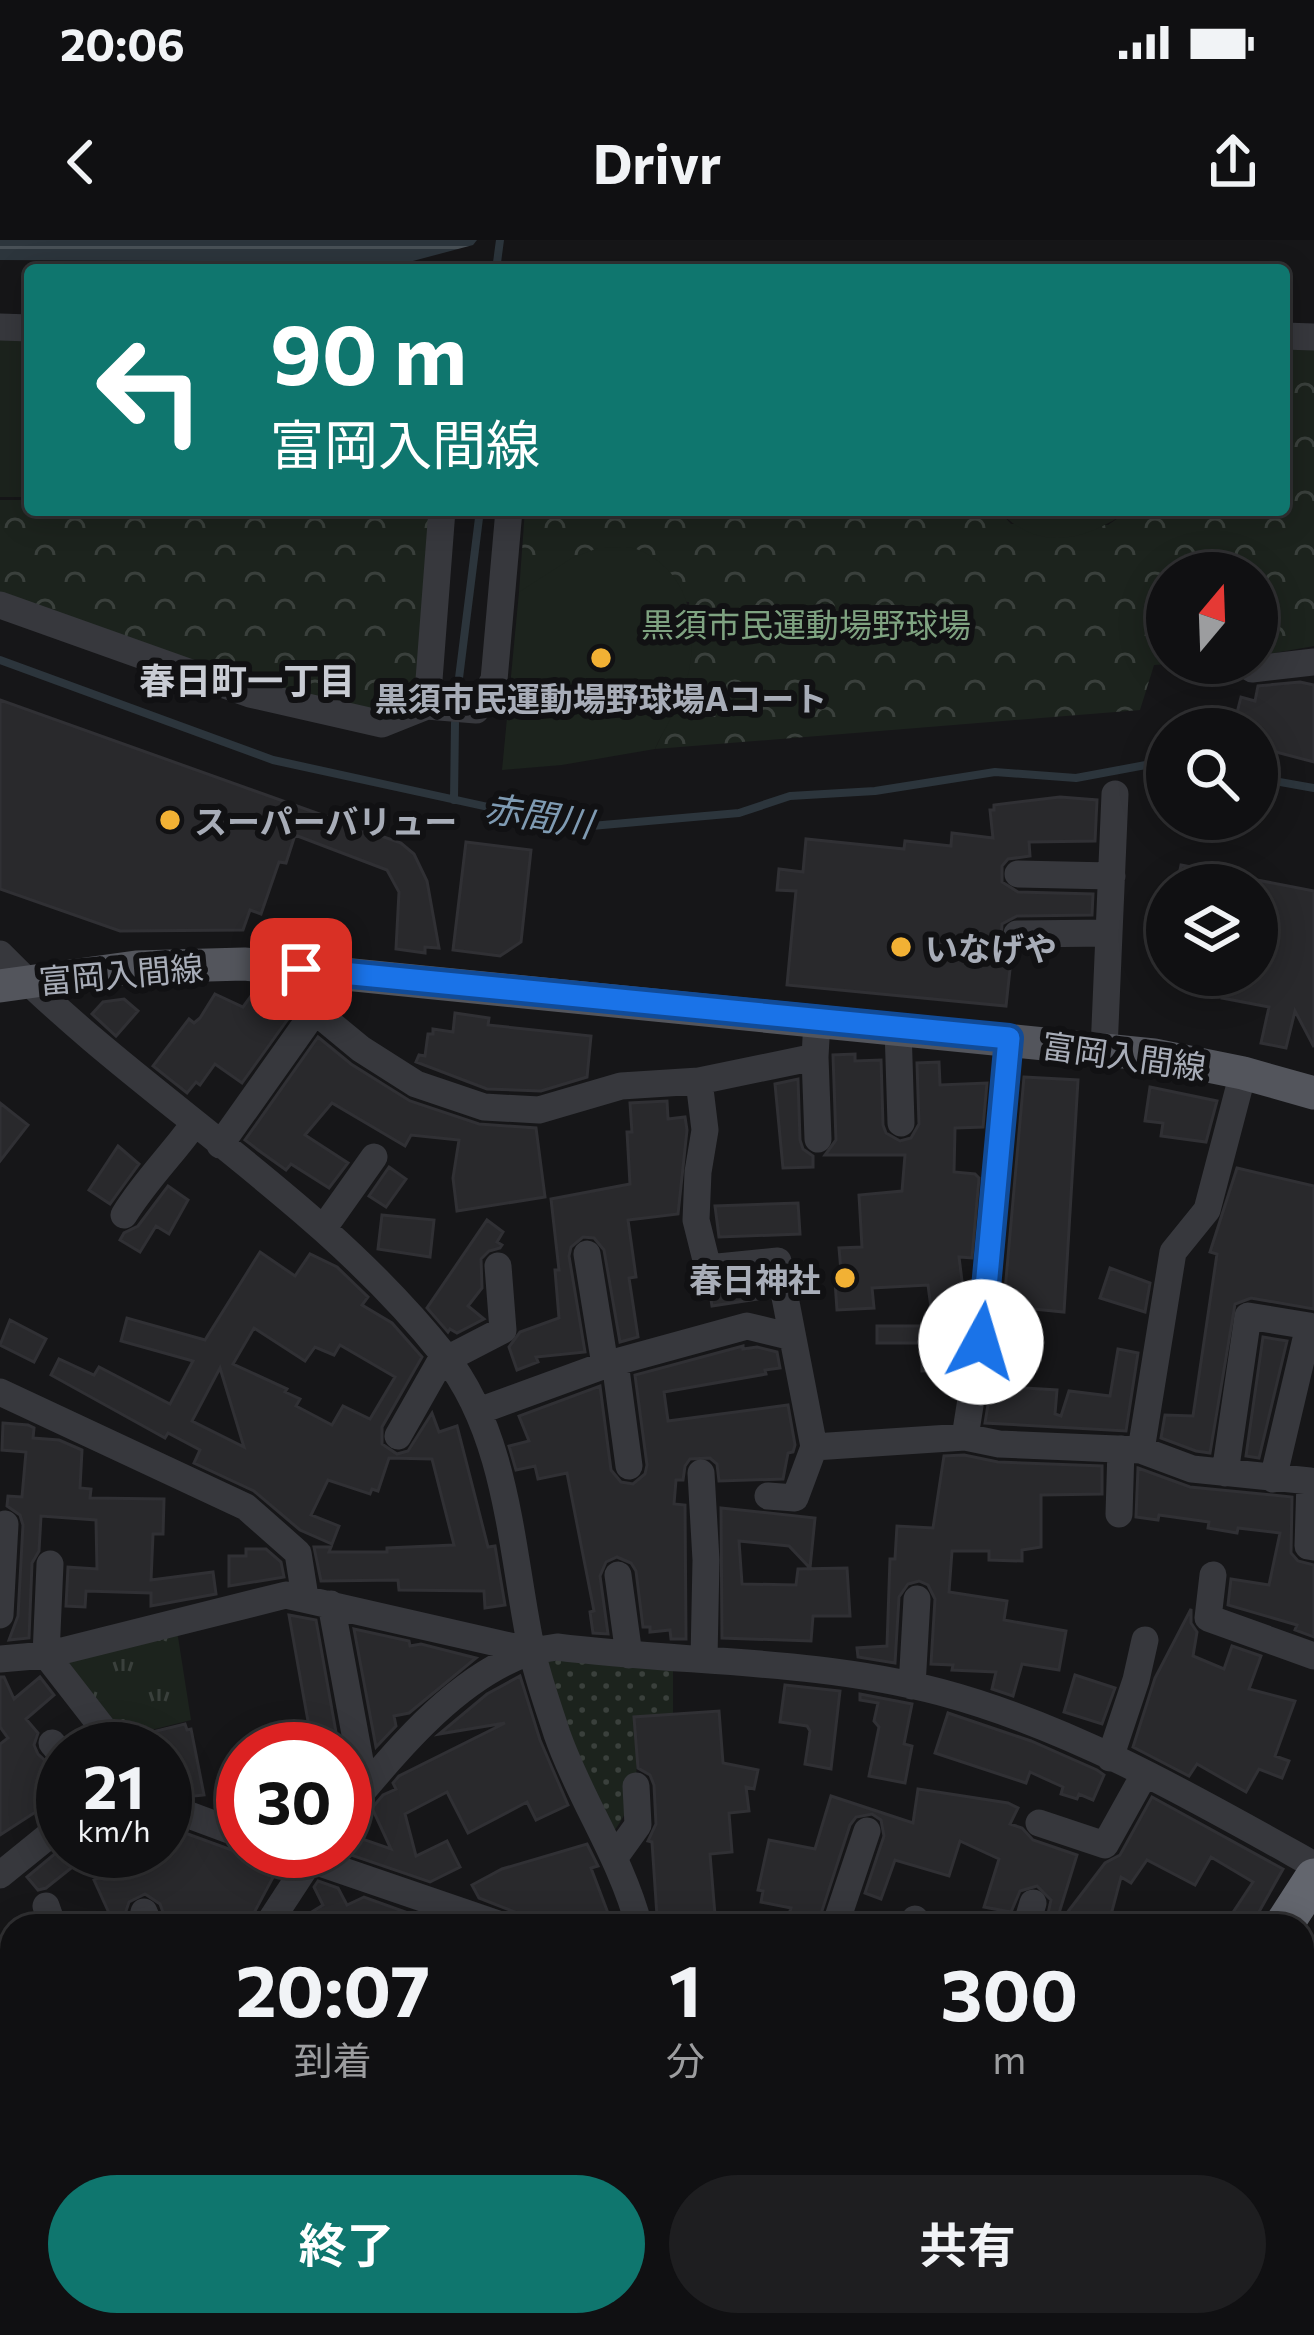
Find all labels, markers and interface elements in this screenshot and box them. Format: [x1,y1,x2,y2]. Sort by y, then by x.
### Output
text: 20:06 [60,15,185,70]
icon: back [48,129,114,195]
text: Drivr [593,129,721,195]
icon: share [1200,129,1266,195]
text: 90 m [270,300,467,402]
icon: left [72,312,228,468]
text: 富岡入間線 [270,410,540,476]
north arrow [1146,552,1278,684]
map controls [1146,552,1278,996]
park label: 黒須市民運動場野球場 [641,603,971,644]
marker: 黒須市民運動場野球場Aコート [588,645,614,671]
district label: 春日町一丁目 [139,657,355,701]
place label: 黒須市民運動場野球場Aコート [375,677,827,718]
button: search [1146,708,1278,840]
water label: 赤間川 [482,784,600,845]
place label: スーパーバリュー [194,800,457,841]
marker: スーパーバリュー [157,807,183,833]
button: layers [1146,864,1278,996]
pin [250,918,352,1020]
place label: いなげや [925,927,1057,968]
marker: いなげや [888,934,914,960]
icon: arrive [268,936,334,1002]
street label: 富岡入間線 [37,945,205,1001]
street label: 富岡入間線 [1039,1023,1209,1087]
place label: 春日神社 [689,1258,821,1299]
marker: 春日神社 [832,1265,858,1291]
position arrow [918,1279,1044,1405]
speed limit sign: 30 [216,1722,372,1878]
text: 21 [83,1748,145,1821]
text: km/h [78,1811,150,1848]
text: 20:07 [236,1944,430,2032]
text: 1 [669,1944,702,2032]
text: 300 [941,1948,1078,2036]
text: m [992,2034,1026,2082]
text: 到着 [294,2035,372,2083]
text: 分 [666,2035,705,2083]
button: 終了 [48,2175,645,2313]
button: 共有 [669,2175,1266,2313]

